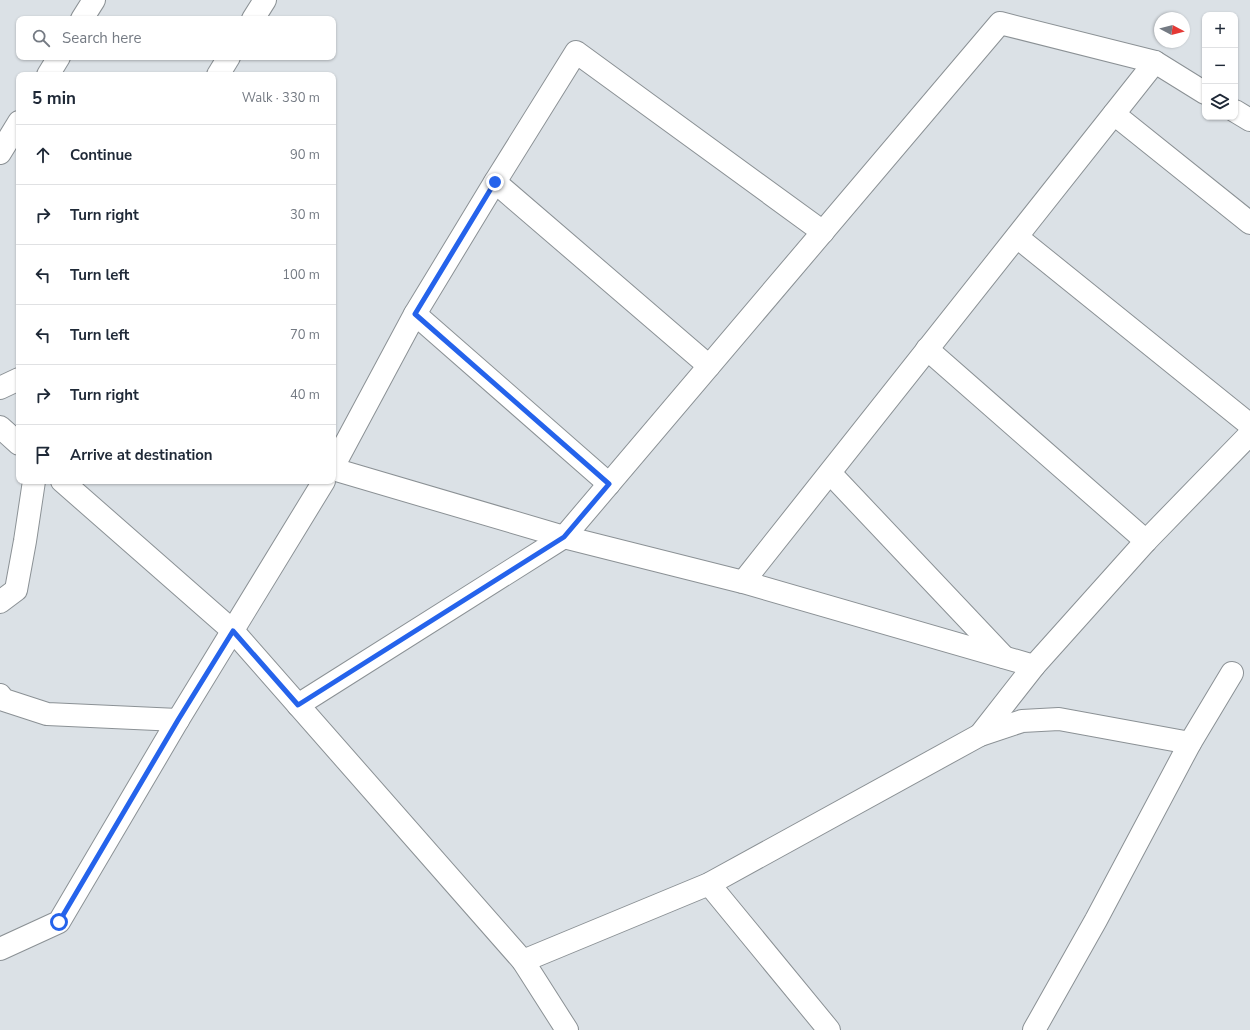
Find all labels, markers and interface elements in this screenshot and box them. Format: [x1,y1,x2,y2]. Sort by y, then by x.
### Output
north arrow [1154,12,1190,48]
map controls [1202,12,1238,120]
button: + [1202,12,1238,48]
search box [16,16,336,60]
icon: search [30,27,52,49]
text: Search here [62,28,142,48]
button: − [1202,48,1238,84]
button: layers [1202,84,1238,120]
text: 5 min [32,87,76,110]
text: Walk · 330 m [242,89,320,107]
icon: ahead [32,144,54,166]
text: Continue [70,145,132,165]
text: 90 m [290,146,320,164]
route end [486,173,504,191]
icon: right [32,204,54,226]
text: Turn right [70,205,139,225]
text: 30 m [290,206,320,224]
icon: left [32,264,54,286]
text: Turn left [70,265,129,285]
text: 100 m [282,266,320,284]
icon: left [32,324,54,346]
text: Turn left [70,325,129,345]
text: 70 m [290,326,320,344]
icon: right [32,384,54,406]
text: Turn right [70,385,139,405]
text: 40 m [290,386,320,404]
icon: arrive [32,444,54,466]
text: Arrive at destination [70,445,213,465]
route start [50,913,68,931]

